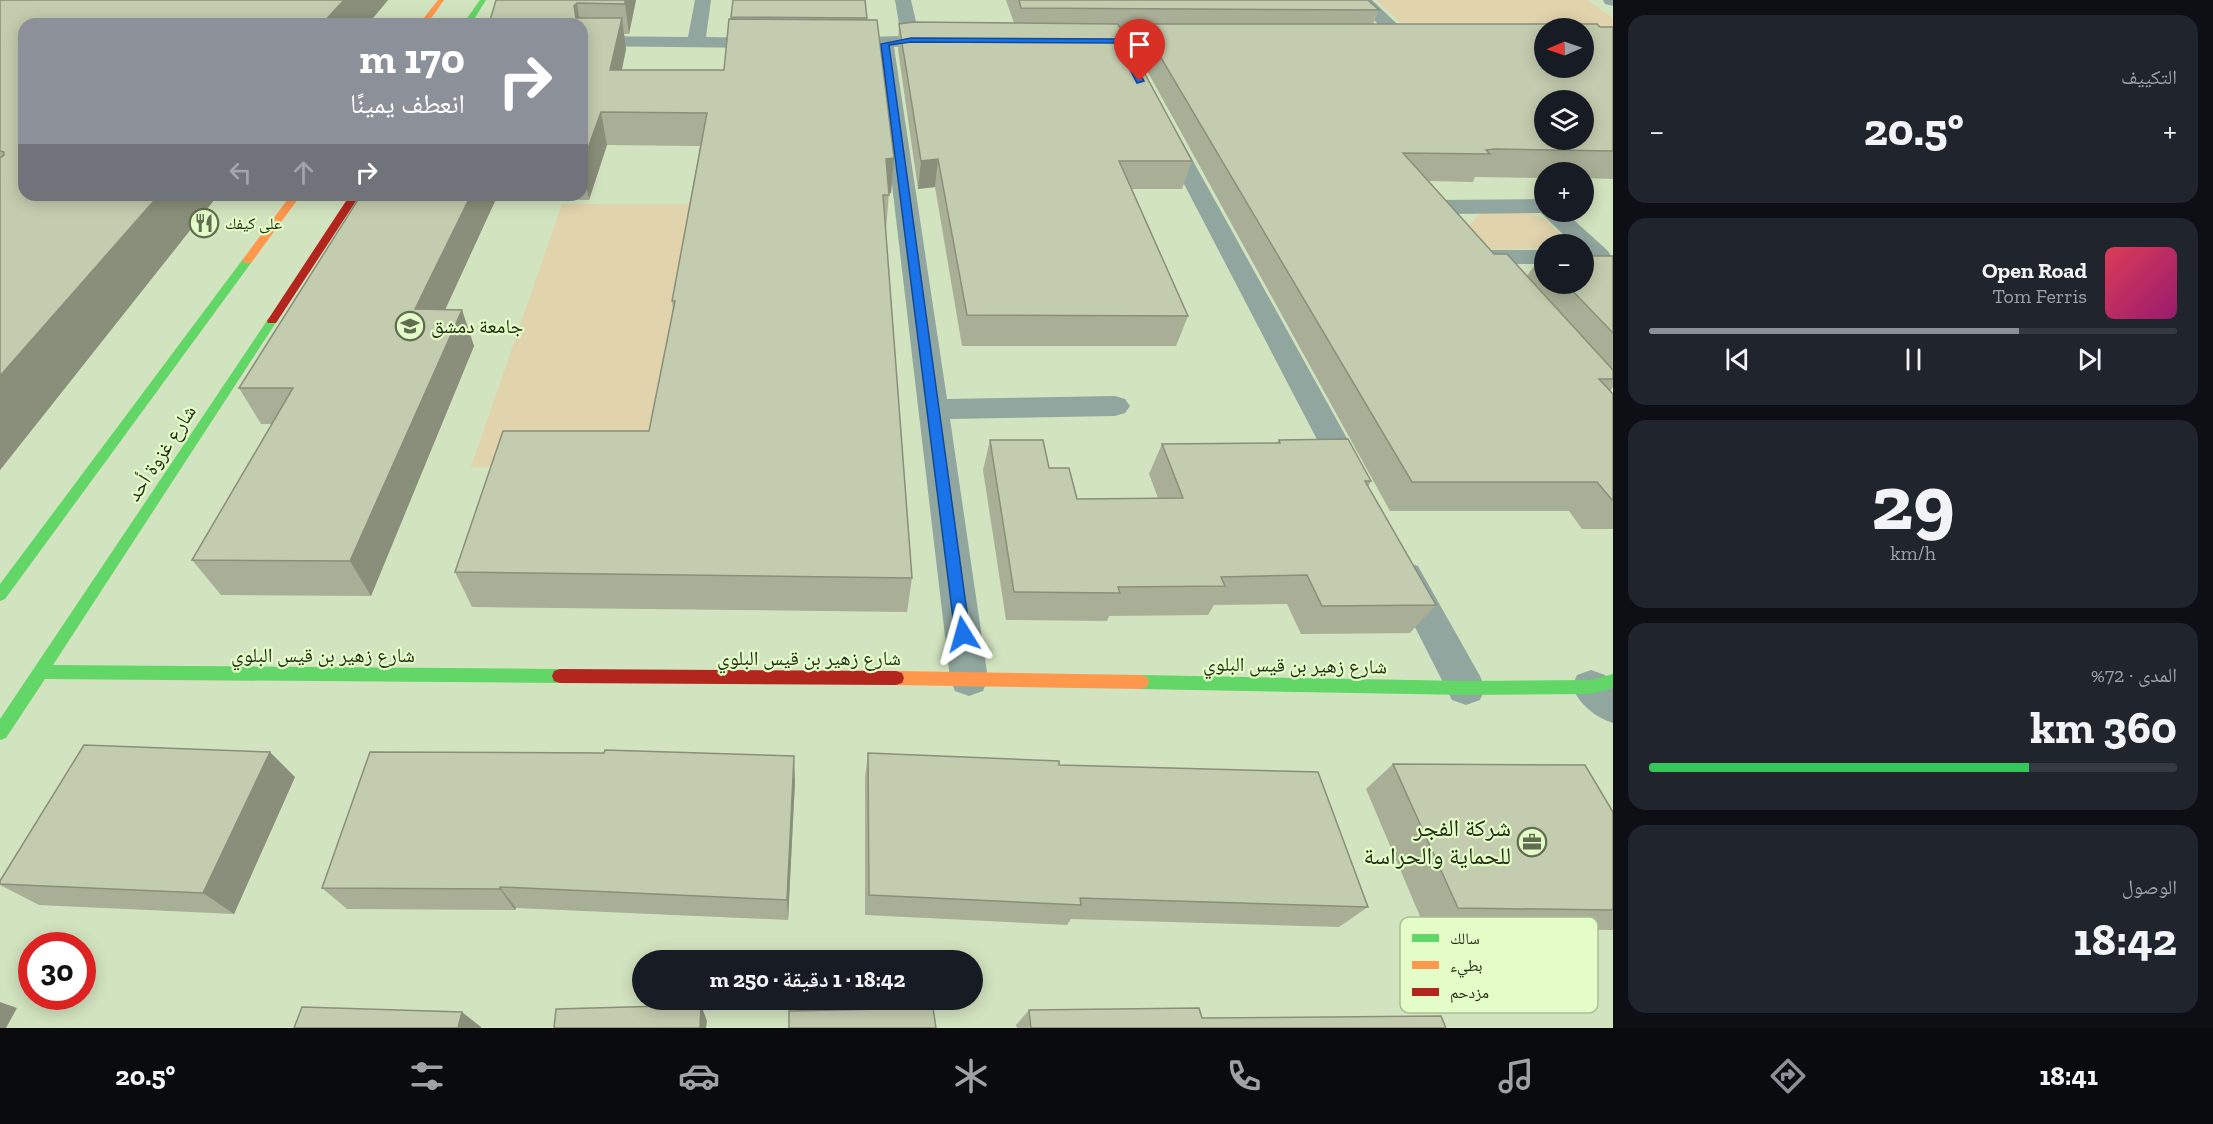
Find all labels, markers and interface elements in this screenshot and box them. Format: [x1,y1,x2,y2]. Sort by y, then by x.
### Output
north arrow [1534,18,1594,78]
map controls [1534,18,1594,294]
pin [1114,19,1165,81]
icon: arrive [1123,28,1156,61]
text: 170 m [359,33,465,84]
icon: right [486,42,564,120]
text: التكييف [2121,65,2177,89]
text: انعطف يمينًا [350,88,465,120]
button: layers [1534,90,1594,150]
text: 20.5° [1864,103,1964,157]
text: − [1649,111,1664,150]
text: + [2163,111,2177,150]
icon: left [224,156,257,189]
icon: ahead [287,156,320,189]
icon: right [350,156,383,189]
button: + [1534,162,1594,222]
restaurant icon: على كيفك [188,207,220,239]
place label: على كيفك [225,214,282,234]
button: − [1534,234,1594,294]
text: Open Road [1982,257,2087,284]
text: Tom Ferris [1993,284,2087,308]
school or university icon: جامعة دمشق [394,310,426,342]
place label: جامعة دمشق [431,314,524,338]
icon: previous [1721,343,1754,376]
icon: pause [1897,343,1930,376]
icon: next [2073,343,2106,376]
street label: شارع غزوة أحد [121,400,202,506]
text: 29 [1871,455,1955,549]
text: km/h [1890,541,1936,565]
position arrow [931,602,995,666]
street label: شارع زهير بن قيس البلوي [231,643,415,671]
street label: شارع زهير بن قيس البلوي [717,646,901,674]
street label: شارع زهير بن قيس البلوي [1203,651,1387,683]
text: المدى · 72% [2091,663,2177,687]
text: 360 km [2030,701,2177,755]
place label: شركة الفجر للحماية والحراسة [1363,813,1511,870]
office icon: شركة الفجر للحماية والحراسة [1516,826,1548,858]
text: الوصول [2122,875,2177,899]
text: 18:42 [2074,913,2177,967]
legend [1400,917,1598,1013]
text: سالك [1450,929,1480,948]
speed limit sign: 30 [18,932,96,1010]
text: بطيء [1450,956,1482,978]
text: 18:42 · 1 دقيقة · 250 m [710,966,905,993]
text: مزدحم [1450,983,1489,1003]
icon: filters [406,1055,448,1097]
icon: car [678,1055,720,1097]
icon: climate [950,1055,992,1097]
icon: phone [1223,1055,1265,1097]
icon: music [1495,1055,1537,1097]
icon: directions [1767,1055,1809,1097]
text: 20.5° [115,1060,175,1092]
text: 18:41 [2039,1060,2098,1092]

